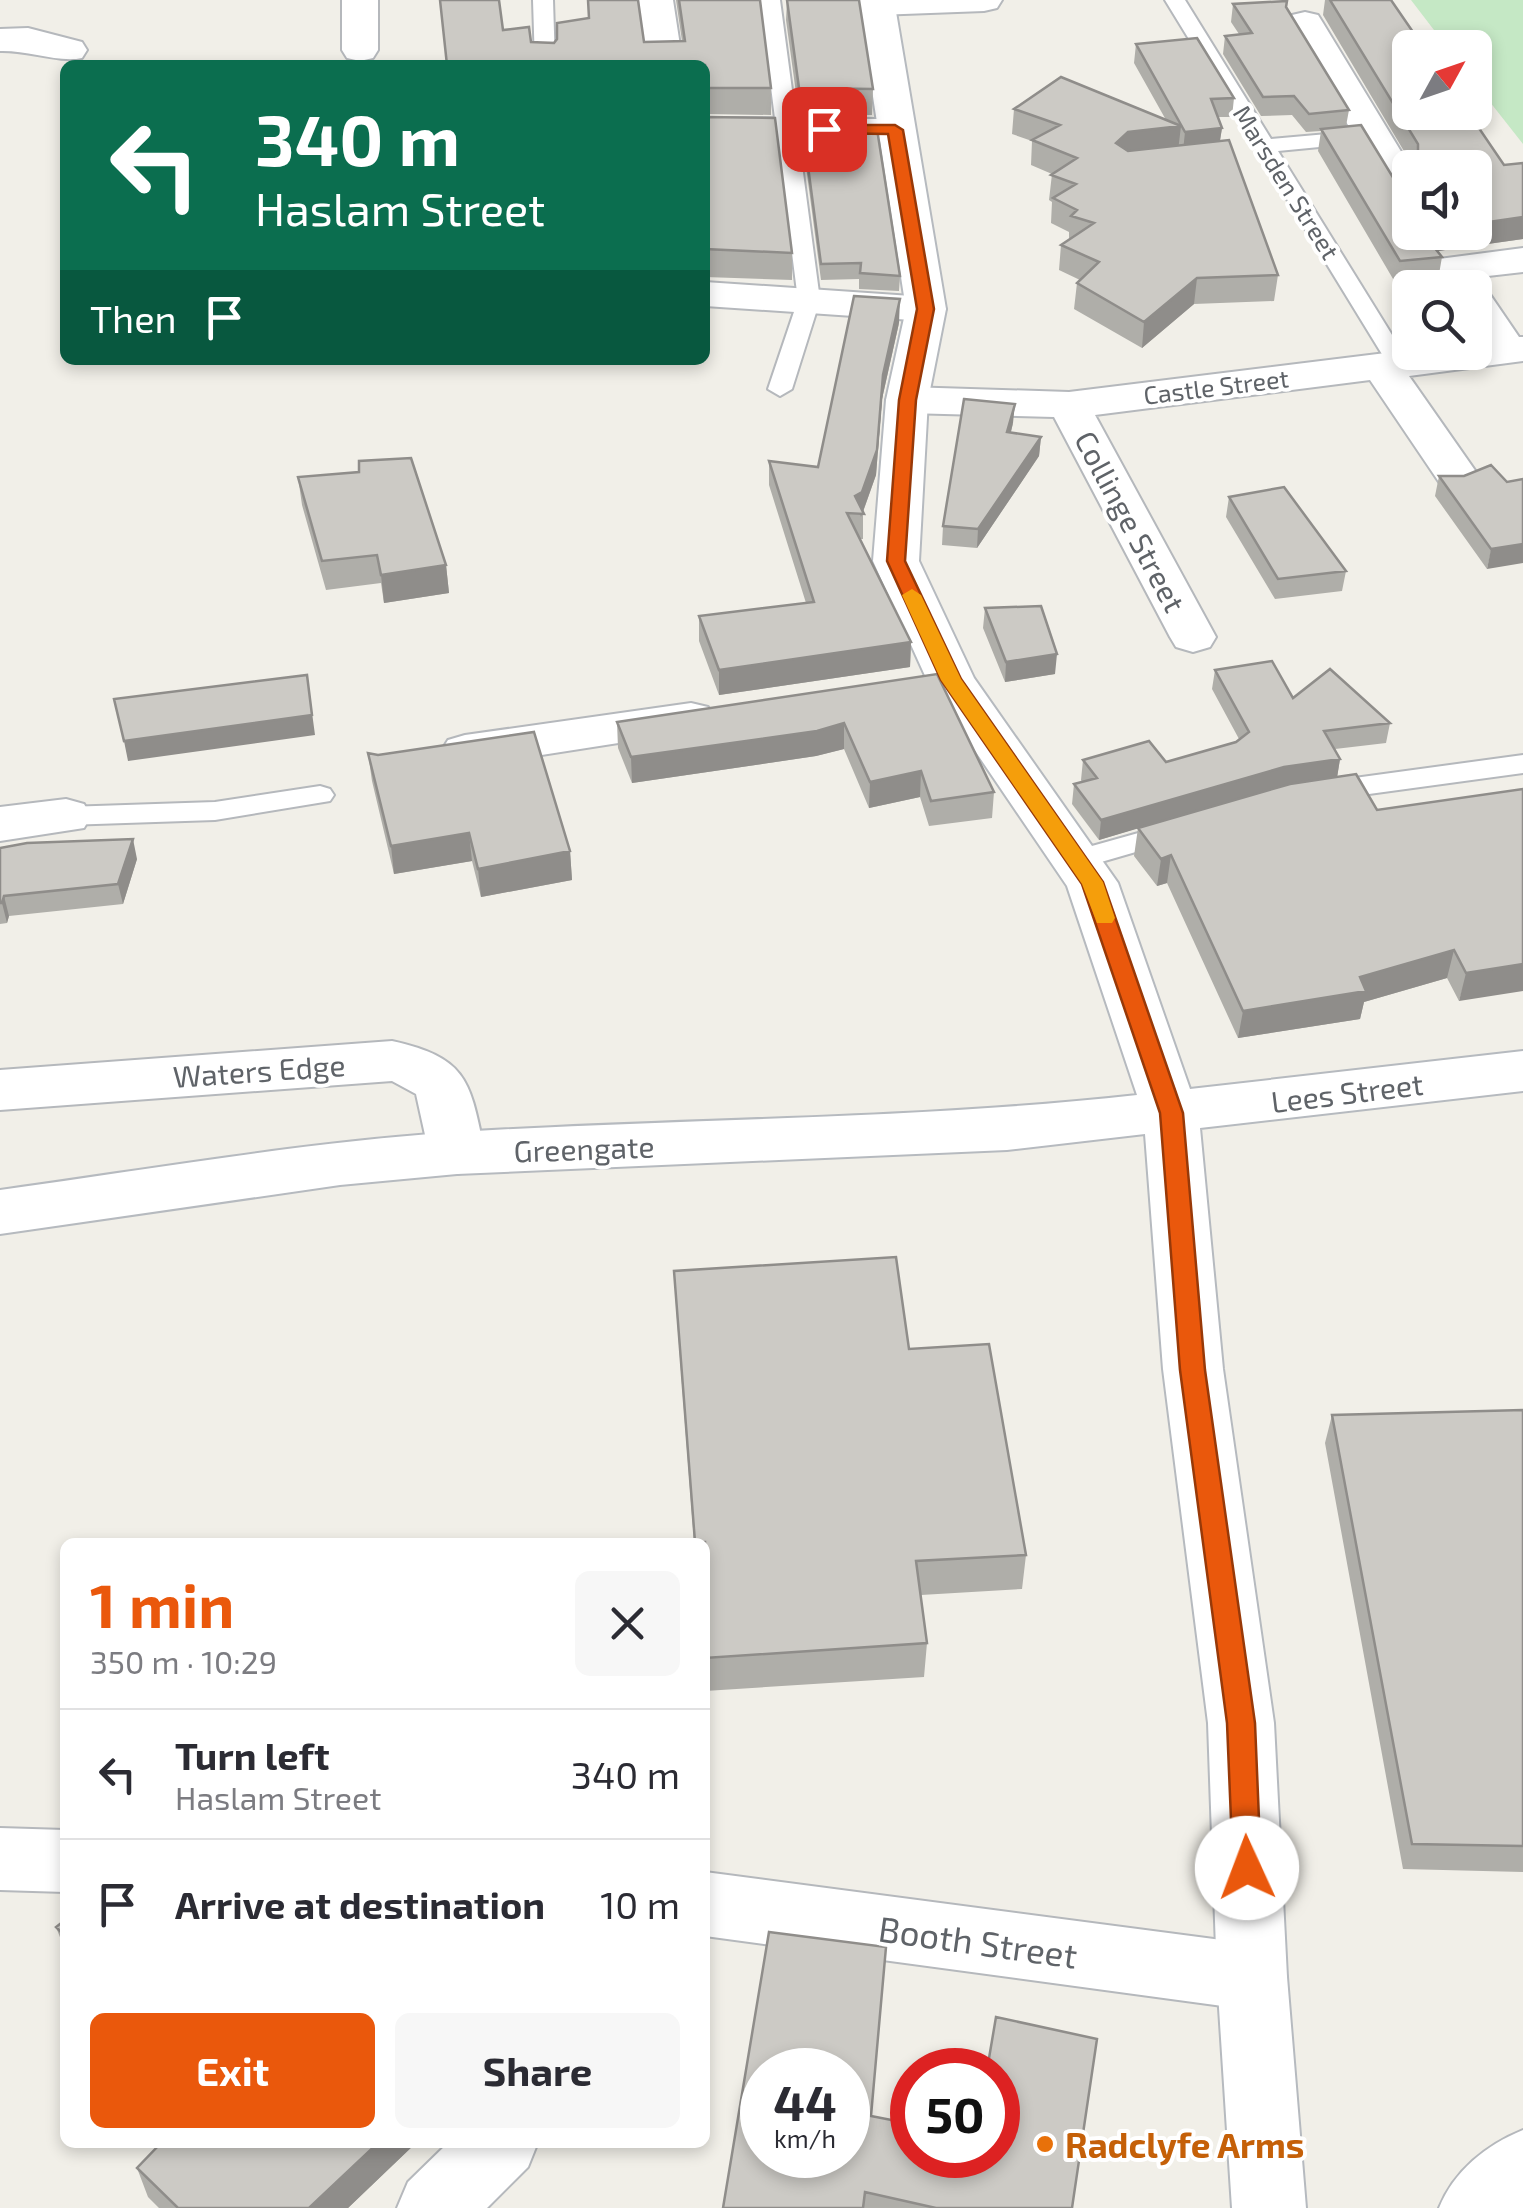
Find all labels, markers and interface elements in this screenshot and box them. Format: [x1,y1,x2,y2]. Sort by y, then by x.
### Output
north arrow [1392,30,1492,130]
map controls [1392,30,1492,370]
pin [782,87,867,172]
text: 340 m [255,96,460,180]
icon: left [90,100,220,230]
street label: Marsden Street [1228,100,1346,264]
icon: arrive [797,102,852,157]
button: sound [1392,150,1492,250]
text: Haslam Street [255,181,545,235]
button: search [1392,270,1492,370]
icon: arrive [197,290,252,345]
text: Then [90,295,177,341]
street label: Castle Street [1142,362,1290,410]
street label: Collinge Street [1068,424,1194,618]
street label: Waters Edge [172,1046,346,1094]
street label: Lees Street [1269,1065,1425,1119]
street label: Greengate [513,1128,655,1168]
text: 1 min [90,1568,234,1640]
button: close [575,1571,680,1676]
text: 350 m · 10:29 [90,1642,277,1680]
text: Turn left [175,1732,330,1778]
icon: left [90,1747,145,1802]
text: 340 m [571,1751,680,1797]
text: Haslam Street [175,1778,381,1816]
position arrow [1195,1816,1299,1920]
icon: arrive [90,1877,145,1932]
text: Arrive at destination [175,1881,545,1927]
text: 10 m [600,1881,680,1927]
street label: Booth Street [876,1906,1080,1976]
button: Exit [90,2013,375,2128]
button: Share [395,2013,680,2128]
speed limit sign: 50 [890,2048,1020,2178]
text: 44 [773,2071,837,2131]
text: km/h [774,2123,836,2153]
place label: Radclyfe Arms [1065,2123,1304,2166]
marker: Radclyfe Arms [1034,2133,1056,2155]

